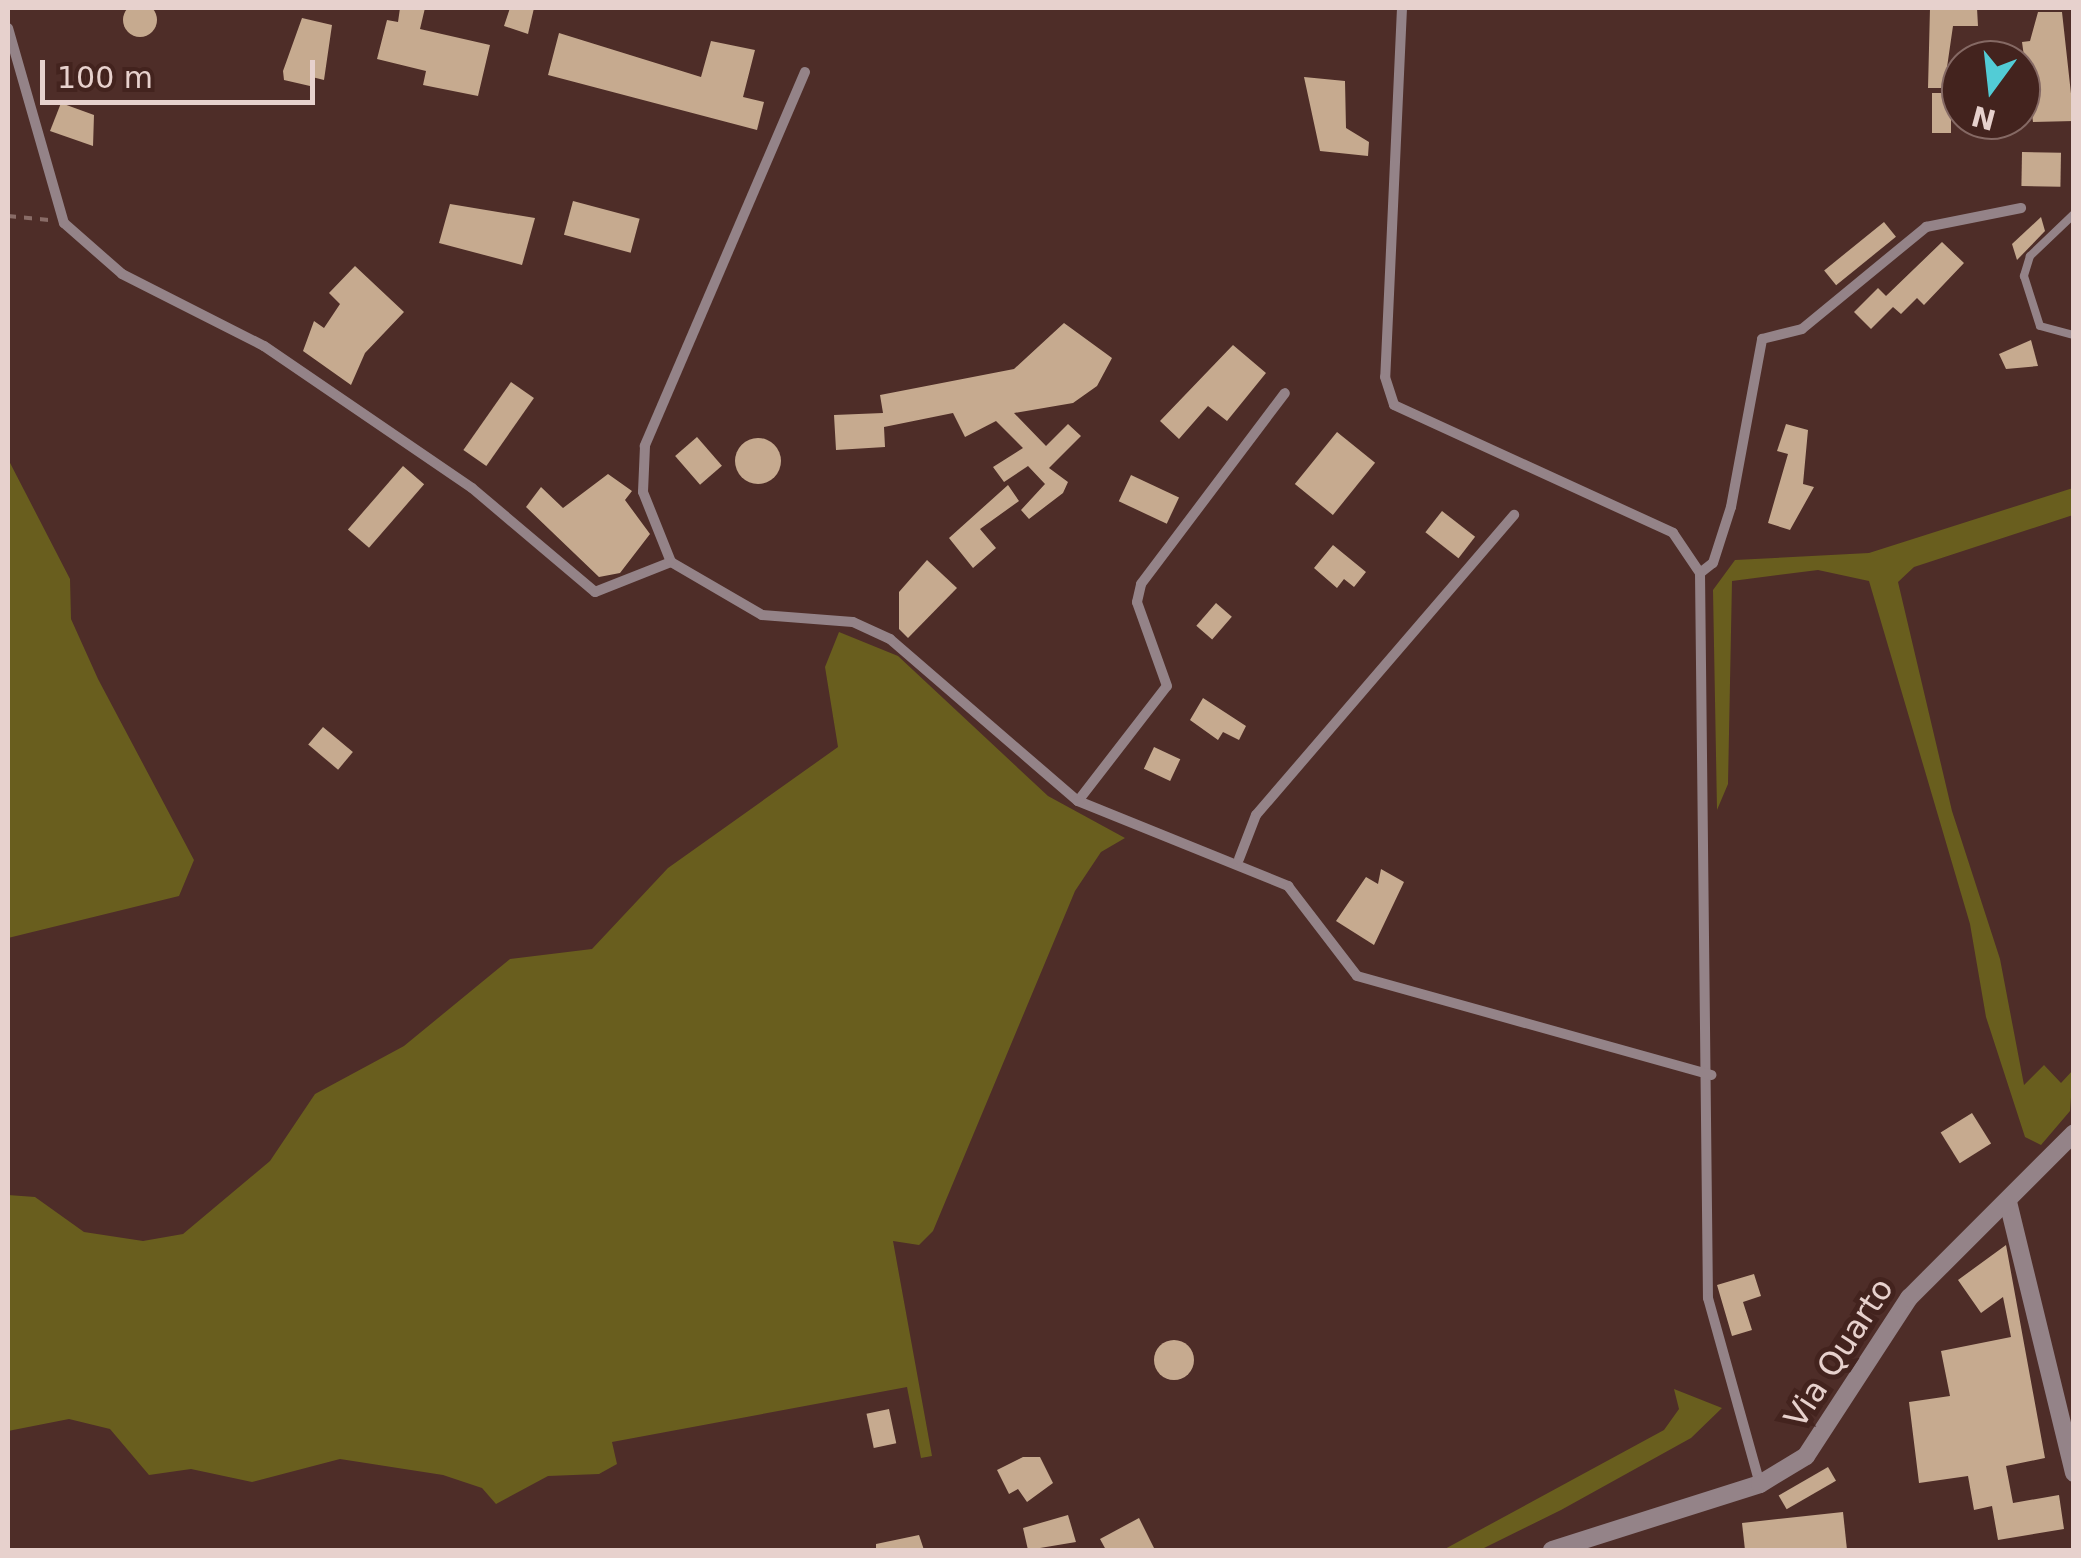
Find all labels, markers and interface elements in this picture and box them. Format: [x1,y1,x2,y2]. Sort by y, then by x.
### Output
scale bar [45,40,320,102]
north arrow [1941,40,2041,140]
text: 100 m [57,60,153,95]
text: N [1968,99,1999,136]
street label: Via Quarto [1777,1271,1901,1435]

